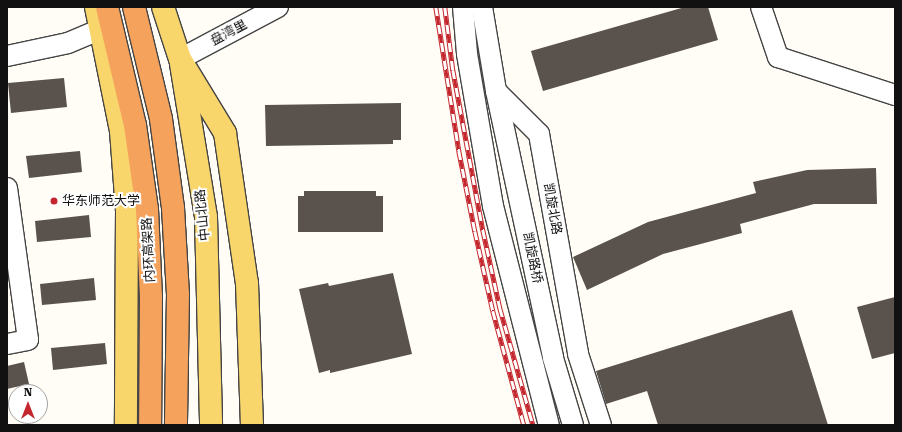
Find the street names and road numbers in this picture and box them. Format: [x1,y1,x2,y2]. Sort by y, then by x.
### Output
street label: 盘湾里 [208,17,250,49]
street label: 凯旋北路 [540,182,564,236]
street label: 中山北路 [193,188,213,242]
street label: 内环高架路 [140,217,158,283]
street label: 凯旋路桥 [519,231,545,285]

